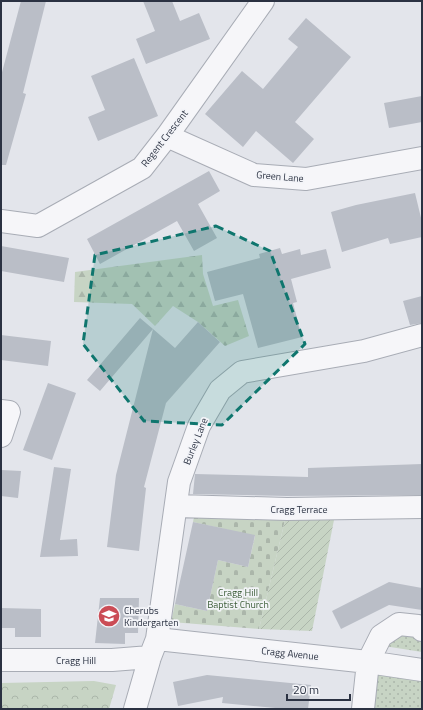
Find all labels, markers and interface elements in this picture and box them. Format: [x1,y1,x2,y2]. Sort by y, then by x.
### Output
street label: Regent Crescent [137,106,192,170]
street label: Green Lane [256,167,304,186]
street label: Burley Lane [179,415,212,467]
street label: Cragg Terrace [270,502,328,517]
park label: Cragg Hill Baptist Church [207,585,269,612]
school or university icon: Cherubs Kindergarten [96,603,122,629]
place label: Cherubs Kindergarten [124,603,179,630]
street label: Cragg Avenue [261,643,319,664]
street label: Cragg Hill [56,653,96,668]
scale bar [287,676,350,702]
text: 20 m [293,680,319,699]

